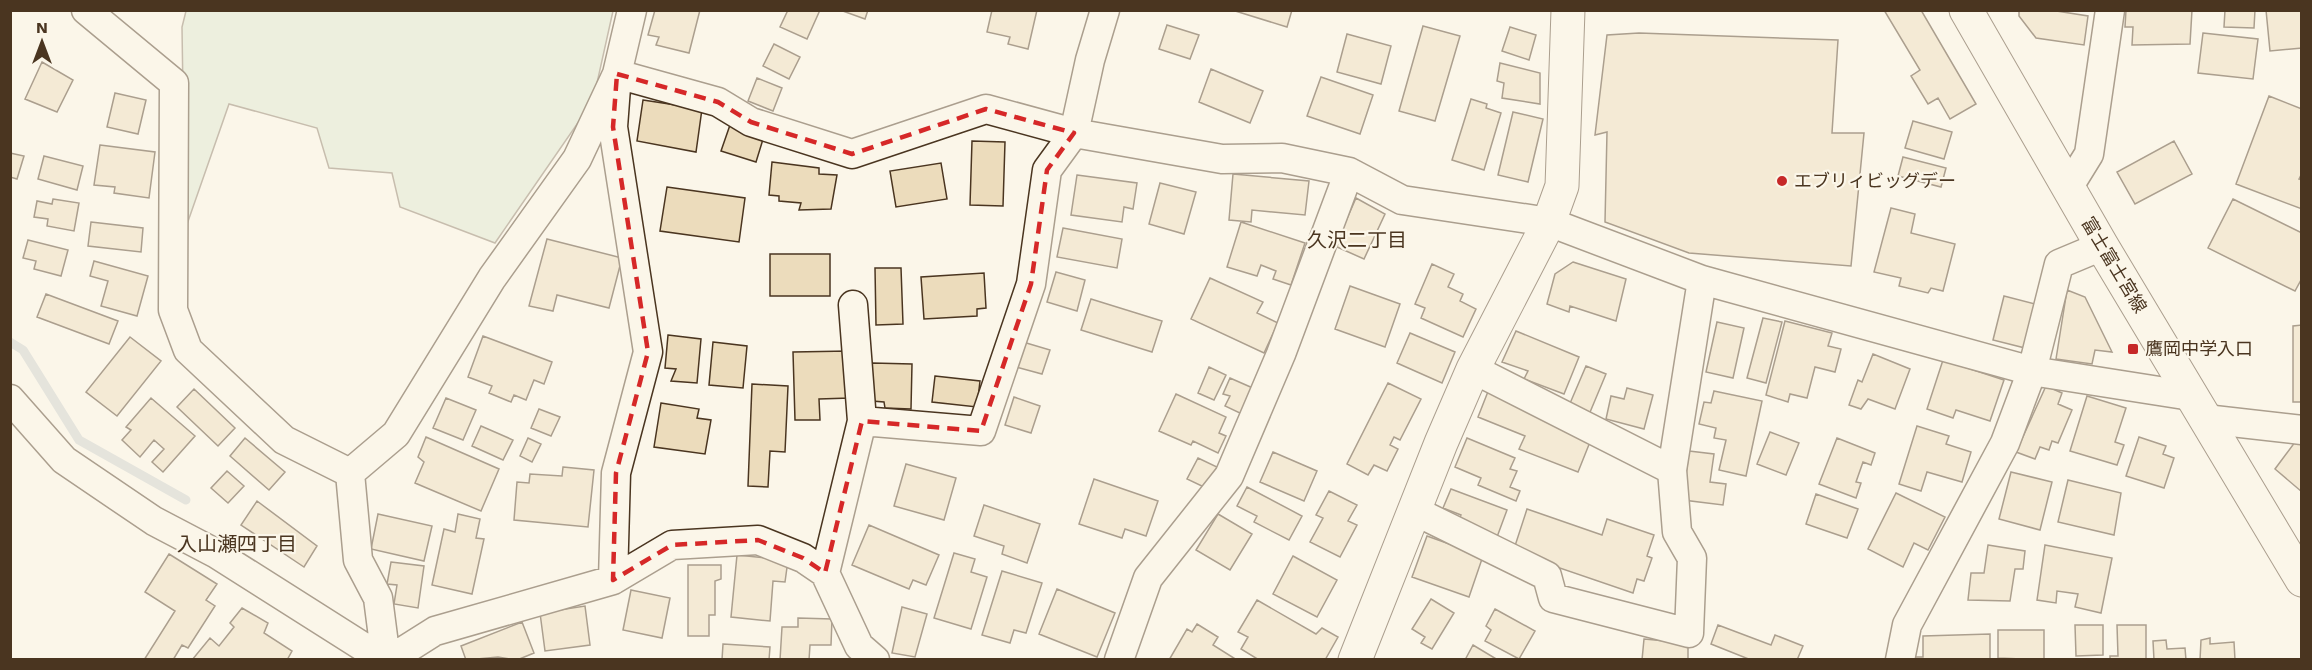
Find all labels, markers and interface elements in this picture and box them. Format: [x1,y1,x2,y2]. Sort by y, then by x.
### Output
north arrow [12,12,72,72]
text: N [36,18,48,37]
place label: エブリィビッグデー [1794,170,1956,191]
marker: エブリィビッグデー [1775,174,1789,188]
street label: 富士富士宮線 [2078,213,2151,316]
district label: 久沢二丁目 [1307,228,1407,252]
place label: 鷹岡中学入口 [2145,338,2253,359]
marker: 鷹岡中学入口 [2126,342,2140,356]
district label: 入山瀬四丁目 [177,532,297,556]

